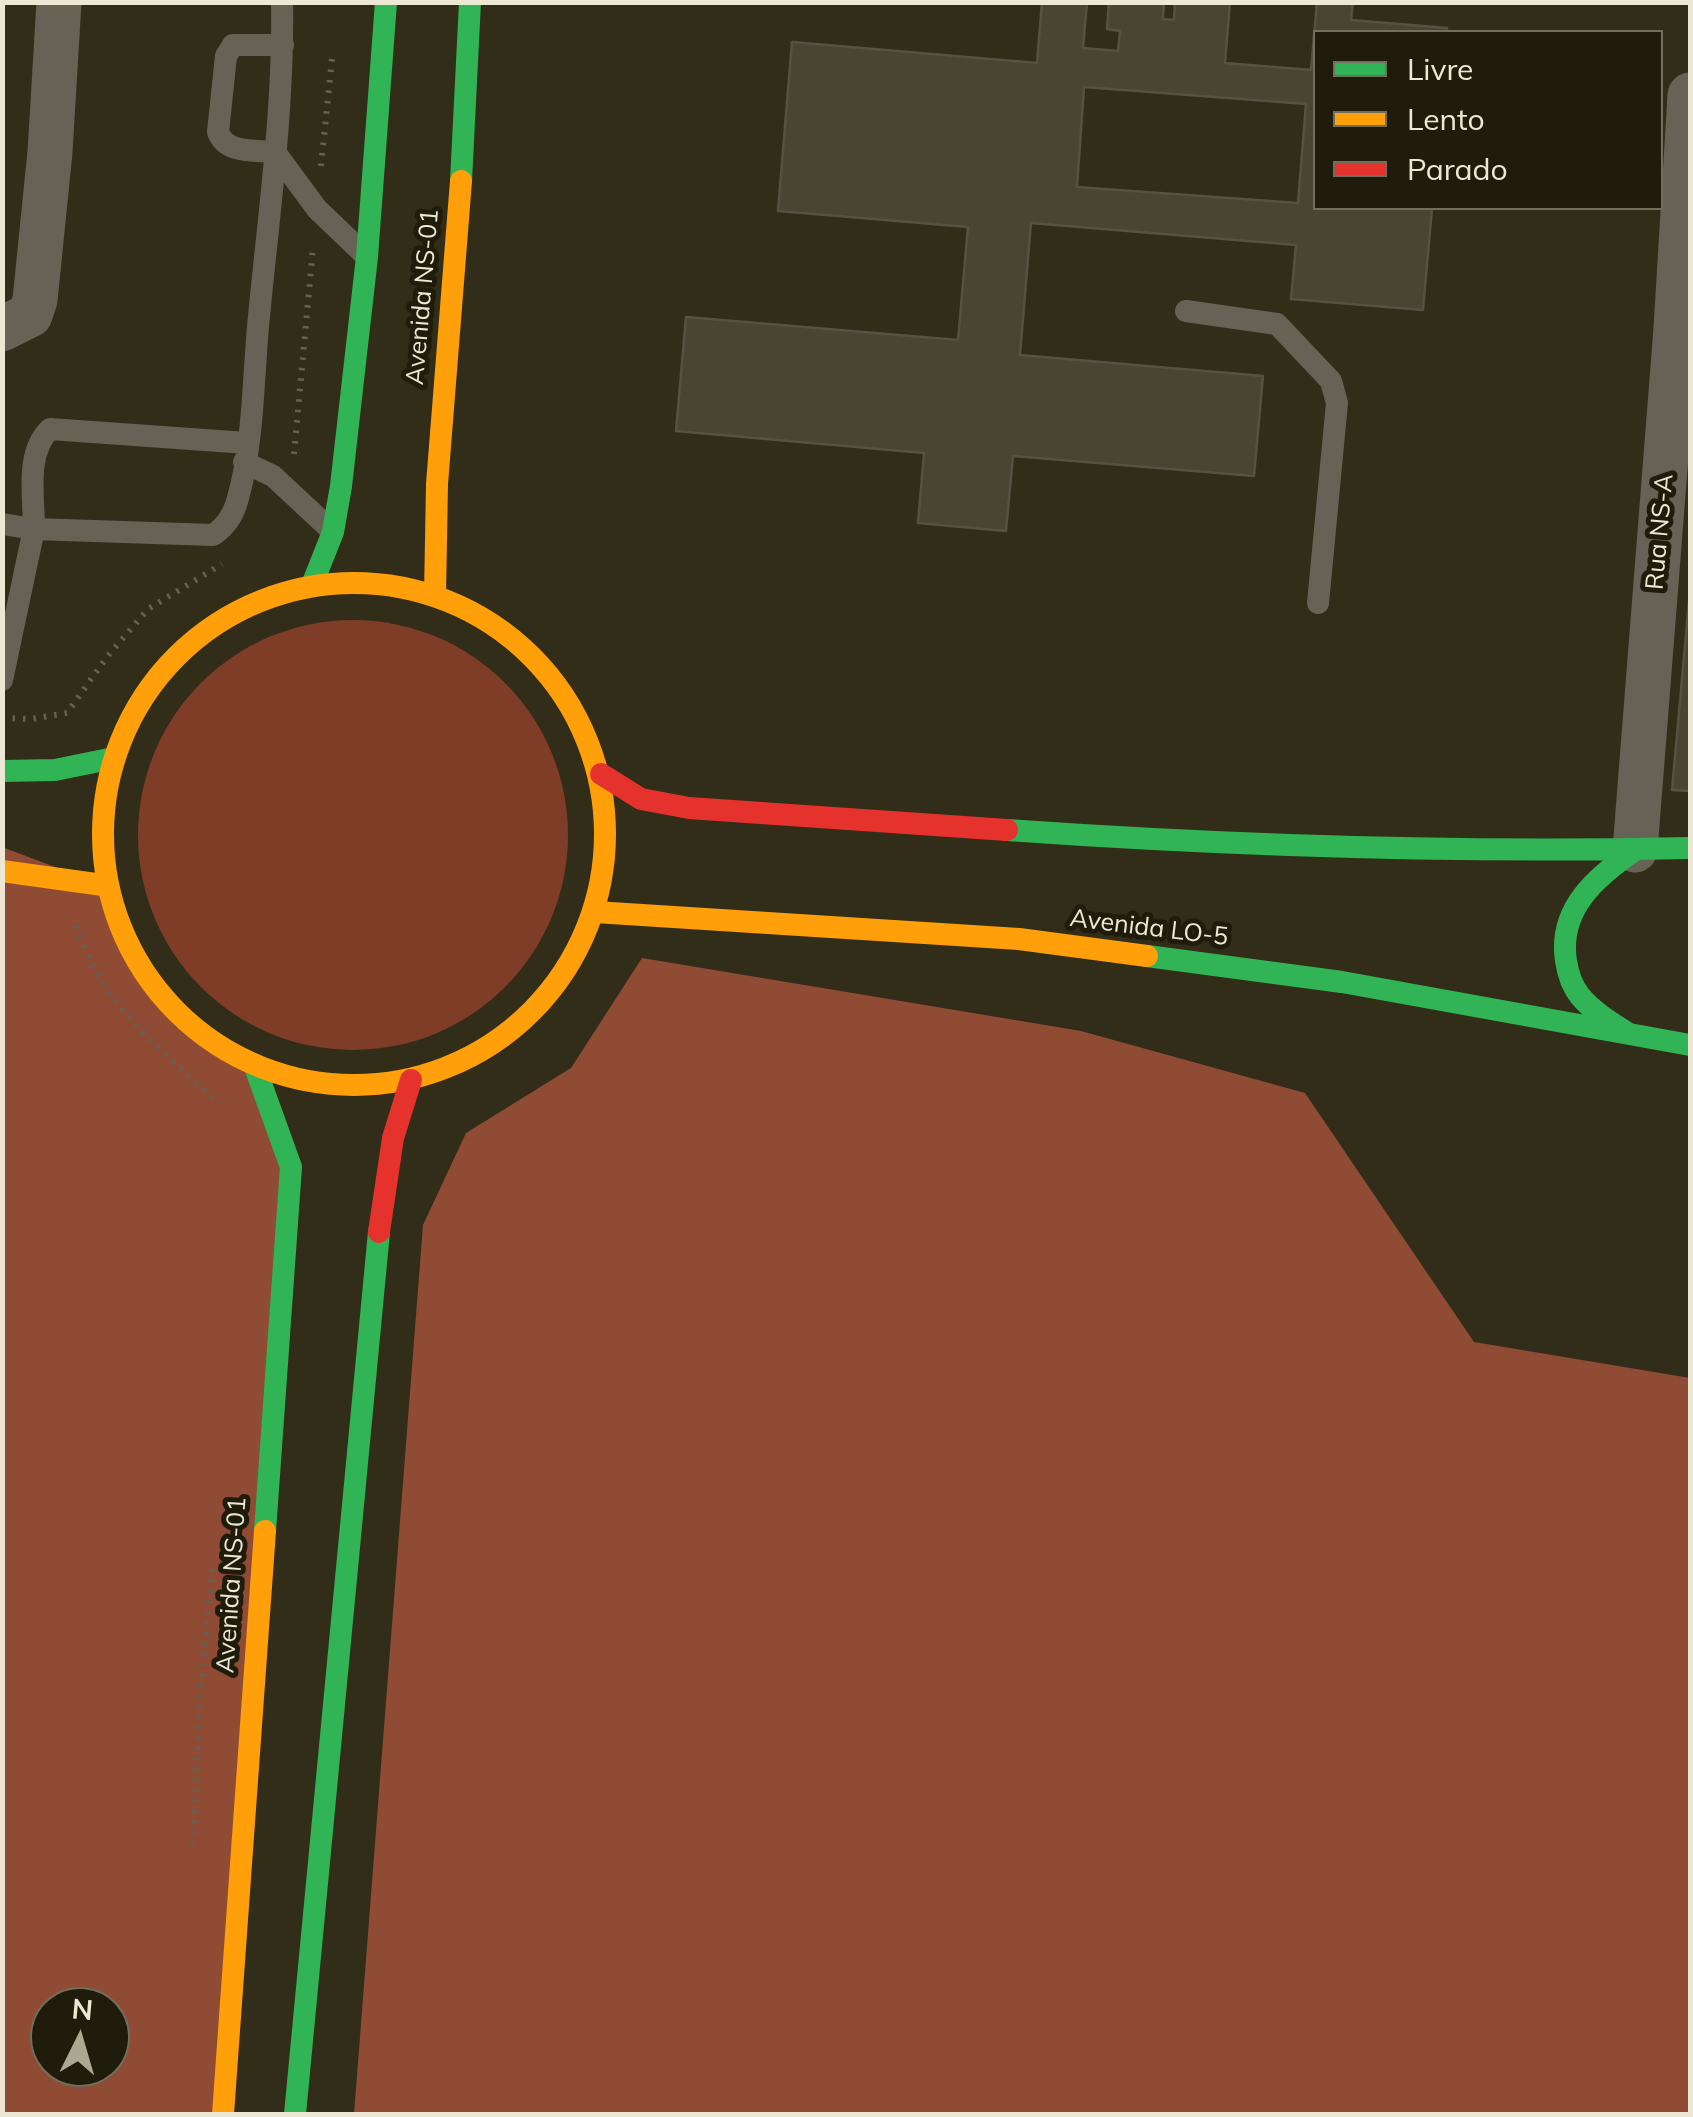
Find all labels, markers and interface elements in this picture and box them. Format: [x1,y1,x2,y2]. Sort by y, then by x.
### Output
legend [1313,30,1663,210]
text: Livre [1407,50,1473,88]
text: Lento [1407,100,1485,138]
text: Parado [1407,150,1508,188]
street label: Avenida NS-01 [400,208,446,386]
street label: Rua NS-A [1640,473,1680,591]
street label: Avenida LO-5 [1068,903,1230,953]
street label: Avenida NS-01 [211,1496,253,1674]
north arrow [30,1987,130,2087]
text: N [70,1990,95,2027]

